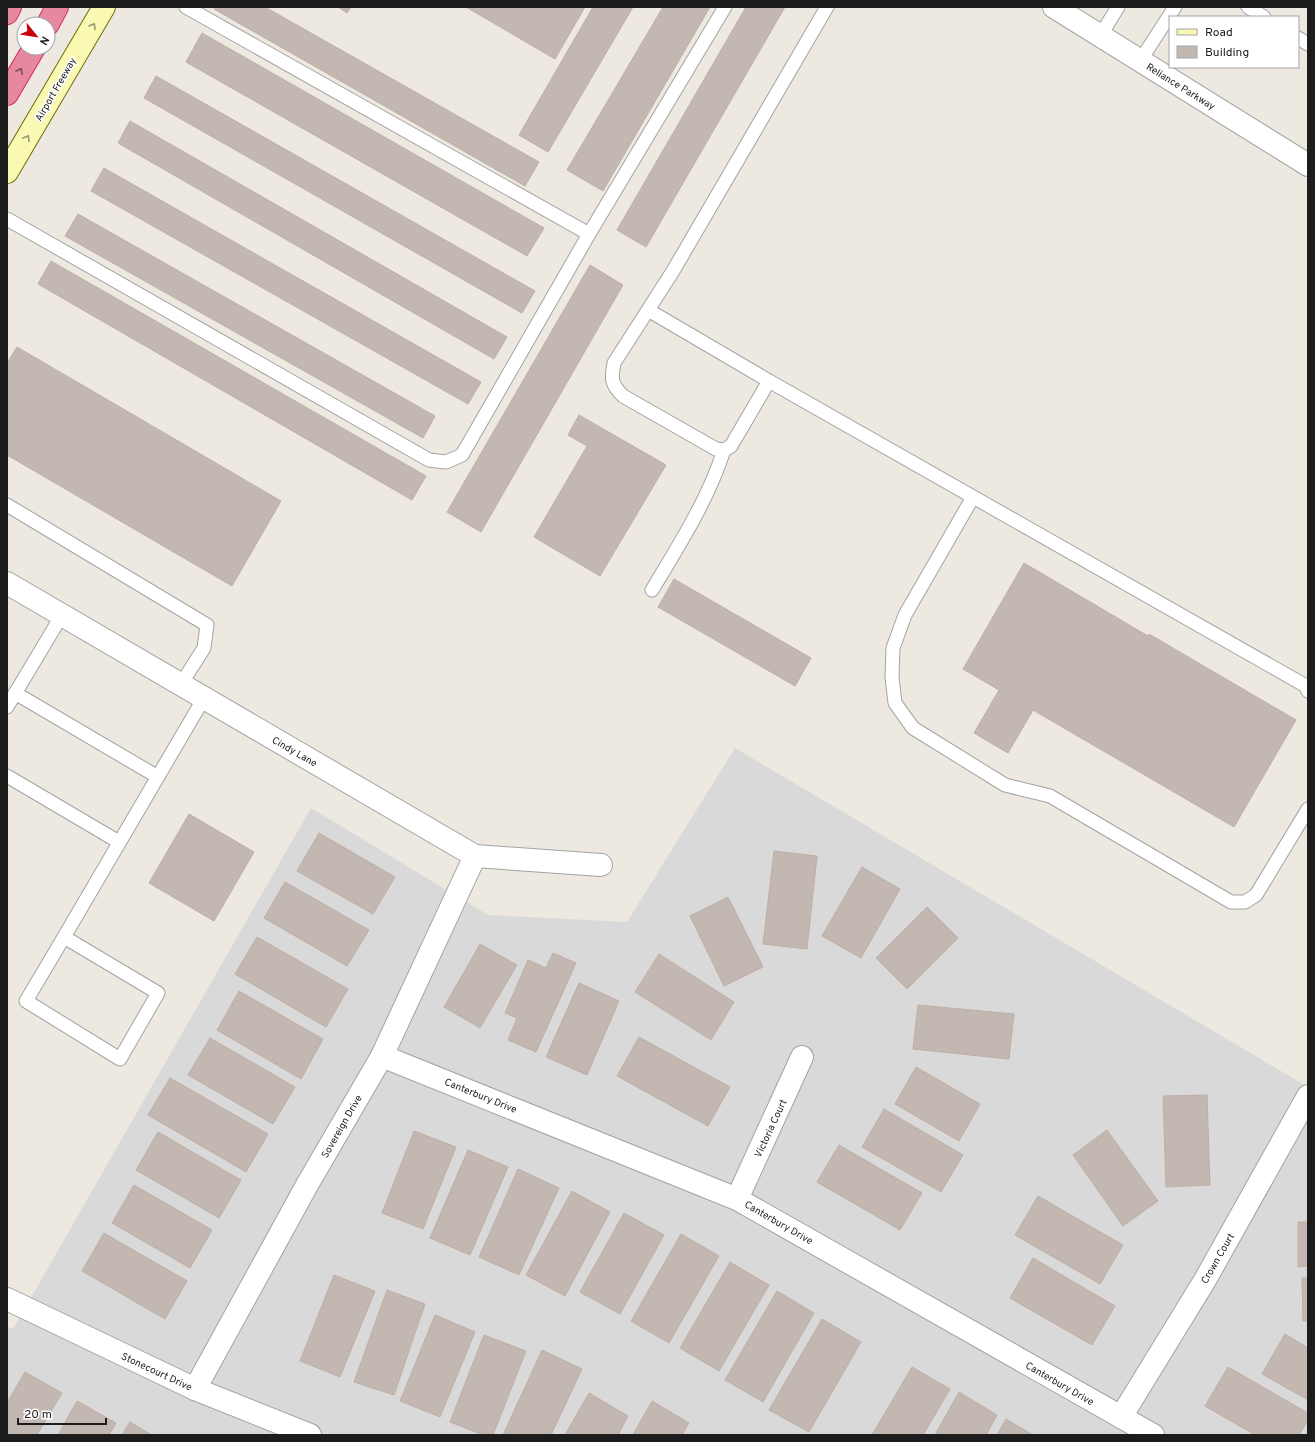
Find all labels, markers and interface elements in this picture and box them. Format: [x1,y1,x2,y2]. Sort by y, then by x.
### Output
north arrow [16,16,56,56]
legend [1169,16,1299,68]
one-way arrow [88,23,95,30]
text: Road [1205,25,1233,41]
text: N [36,34,52,47]
text: Building [1205,45,1249,61]
street label: Airport Freeway [33,55,80,124]
street label: Reliance Parkway [1143,61,1217,114]
one-way arrow [16,68,23,75]
one-way arrow [22,135,29,142]
street label: Cindy Lane [269,734,319,770]
street label: Canterbury Drive [442,1076,519,1117]
street label: Sovereign Drive [319,1093,366,1161]
street label: Victoria Court [752,1097,791,1160]
street label: Canterbury Drive [742,1198,815,1248]
street label: Crown Court [1199,1231,1238,1286]
street label: Stonecourt Drive [119,1350,194,1394]
street label: Canterbury Drive [1023,1359,1096,1409]
scale bar [18,1400,106,1426]
text: 20 m [24,1407,52,1423]

